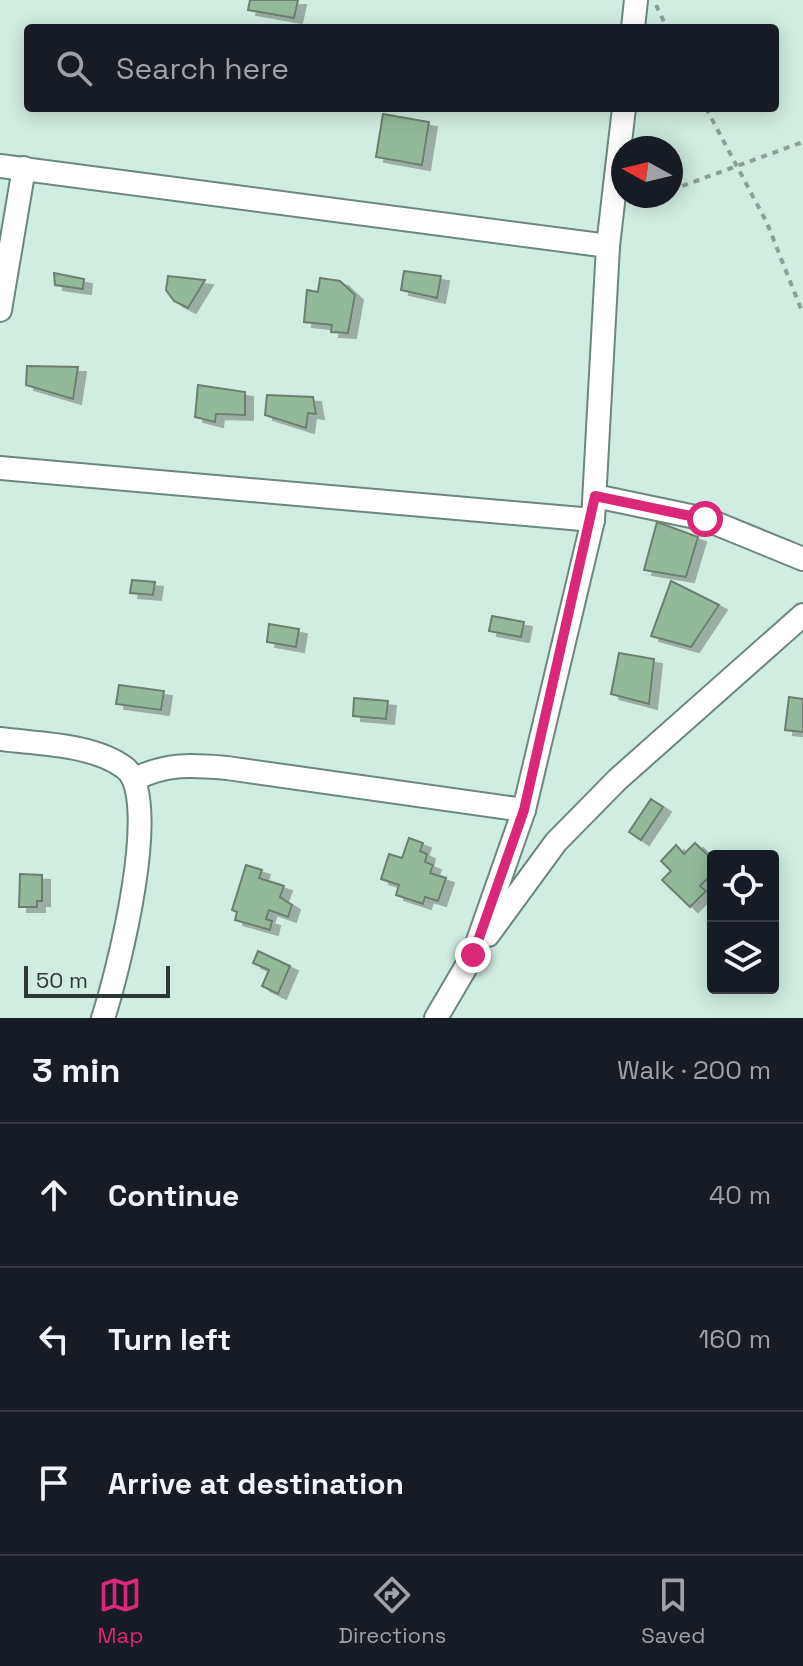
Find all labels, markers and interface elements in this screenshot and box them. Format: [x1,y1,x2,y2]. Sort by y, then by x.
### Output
search box [24,24,779,112]
icon: search [52,46,96,90]
text: Search here [116,49,289,88]
north arrow [611,136,683,208]
route start [687,501,723,537]
map controls [707,850,779,994]
button: locate [707,850,779,922]
button: layers [707,922,779,994]
route end [455,937,491,973]
scale bar [24,962,170,998]
text: 50 m [36,966,88,994]
text: 3 min [32,1049,120,1092]
text: Walk · 200 m [617,1053,771,1087]
icon: ahead [32,1173,76,1217]
text: Continue [108,1176,239,1215]
text: 40 m [709,1178,771,1212]
icon: left [32,1317,76,1361]
text: Turn left [108,1320,231,1359]
text: 160 m [699,1322,771,1356]
icon: arrive [32,1461,76,1505]
text: Arrive at destination [108,1464,404,1503]
tab: Map [98,1573,143,1649]
tab: Directions [338,1573,446,1649]
tab: Saved [641,1573,705,1649]

